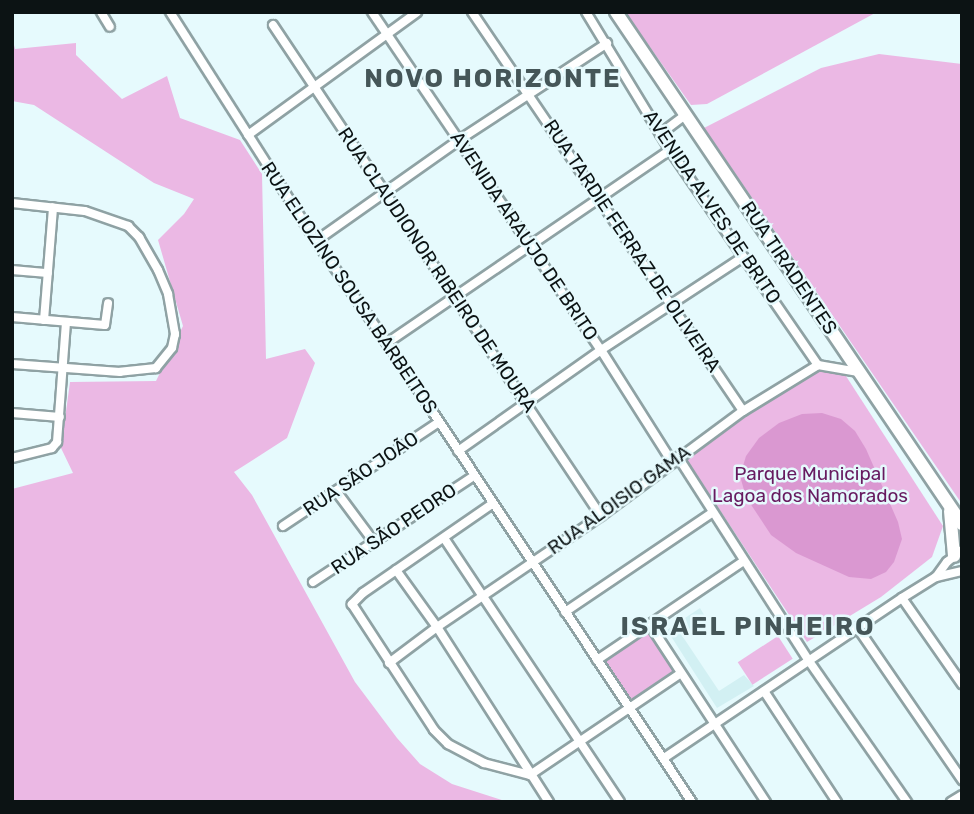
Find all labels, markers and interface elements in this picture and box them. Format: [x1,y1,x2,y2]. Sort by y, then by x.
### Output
district label: NOVO HORIZONTE [366,63,620,95]
street label: AVENIDA ALVES DE BRITO [638,105,786,309]
street label: RUA TARDIE FERRAZ DE OLIVEIRA [538,115,726,377]
street label: RUA CLAUDIONOR RIBEIRO DE MOURA [333,123,541,417]
street label: AVENIDA ARAUJO DE BRITO [445,127,603,345]
street label: RUA ELIOZINO SOUSA BARBEITOS [256,157,442,419]
street label: RUA TIRADENTES [736,197,842,339]
street label: RUA SÃO JOÃO [299,427,423,521]
street label: RUA ALOISIO GAMA [543,440,695,560]
park label: Parque Municipal Lagoa dos Namorados [712,463,908,507]
street label: RUA SÃO PEDRO [327,479,461,579]
district label: ISRAEL PINHEIRO [622,611,874,643]

